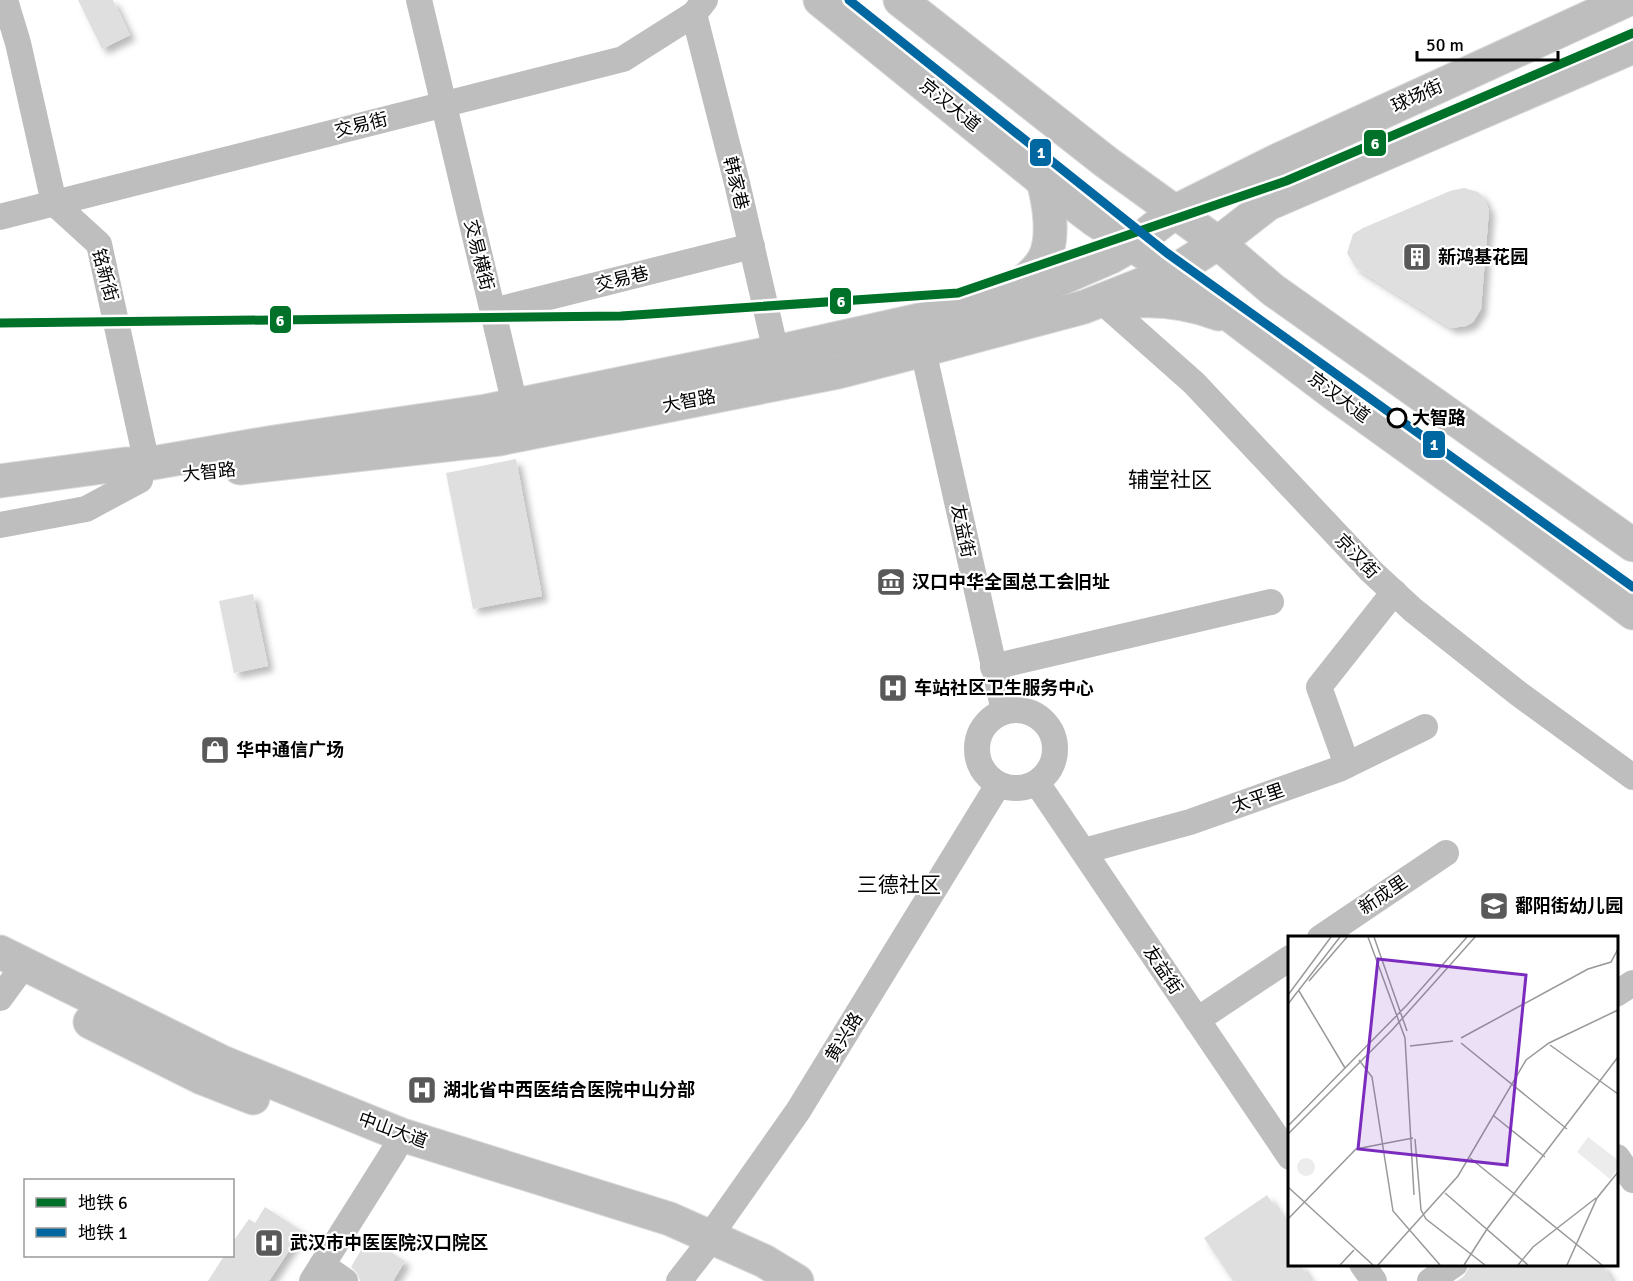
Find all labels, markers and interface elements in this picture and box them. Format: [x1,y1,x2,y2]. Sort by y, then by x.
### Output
scale bar [1417,24,1558,62]
text: 50 m [1426,34,1464,56]
street label: 京汉大道 [915,74,985,136]
street label: 球场街 [1388,75,1446,117]
street label: 交易街 [332,108,390,142]
line badge: 6 [1363,129,1387,157]
text: 6 [1371,134,1380,154]
line badge: 1 [1029,138,1052,167]
text: 1 [1037,143,1046,163]
street label: 韩家巷 [719,154,753,212]
street label: 交易横街 [460,217,498,293]
building icon: 新鸿基花园 [1401,241,1433,273]
street label: 铭新街 [87,246,123,304]
place label: 新鸿基花园 [1438,246,1528,268]
street label: 交易巷 [593,262,651,296]
line badge: 6 [829,287,852,315]
text: 6 [837,292,846,312]
line badge: 6 [269,305,292,334]
text: 6 [276,311,285,331]
street label: 京汉大道 [1304,367,1374,427]
street label: 大智路 [660,385,718,417]
place label: 大智路 [1412,407,1466,429]
marker: 大智路 [1387,408,1407,428]
line badge: 1 [1422,430,1446,459]
text: 1 [1430,435,1439,455]
street label: 大智路 [181,458,237,486]
district label: 辅堂社区 [1128,467,1212,493]
street label: 友益街 [947,502,979,560]
street label: 京汉街 [1330,529,1384,583]
museum icon: 汉口中华全国总工会旧址 [875,566,907,598]
place label: 汉口中华全国总工会旧址 [912,571,1110,593]
hospital icon: 车站社区卫生服务中心 [877,672,909,704]
place label: 车站社区卫生服务中心 [914,677,1094,699]
shop icon: 华中通信广场 [199,734,231,766]
place label: 华中通信广场 [236,739,344,761]
street label: 太平里 [1229,779,1287,817]
street label: 新成里 [1354,871,1412,919]
district label: 三德社区 [857,872,941,898]
school or university icon: 鄱阳街幼儿园 [1478,890,1510,922]
place label: 鄱阳街幼儿园 [1515,895,1623,917]
inset map [1288,936,1618,1266]
street label: 友益街 [1139,941,1187,999]
street label: 黄兴路 [821,1008,867,1066]
hospital icon: 湖北省中西医结合医院中山分部 [406,1074,438,1106]
place label: 湖北省中西医结合医院中山分部 [443,1079,695,1101]
street label: 中山大道 [355,1107,431,1153]
legend [24,1179,234,1257]
text: 地铁 6 [78,1192,128,1214]
text: 地铁 1 [78,1222,128,1244]
hospital icon: 武汉市中医医院汉口院区 [253,1227,285,1259]
place label: 武汉市中医医院汉口院区 [290,1232,488,1254]

